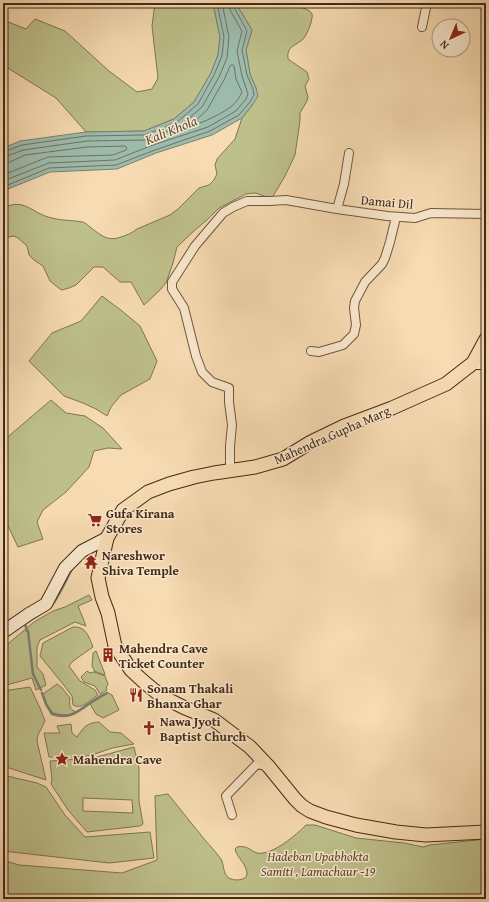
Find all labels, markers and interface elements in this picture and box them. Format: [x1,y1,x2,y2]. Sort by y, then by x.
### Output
north arrow [431,18,471,58]
text: N [435,36,452,54]
water label: Kali Khola [141,110,201,150]
street label: Damai Dil [360,190,414,214]
street label: Mahendra Gupha Marg [271,401,394,469]
place label: Gufa Kirana Stores [106,504,175,538]
supermarket icon: Gufa Kirana Stores [87,512,103,528]
place label: Nareshwor Shiva Temple [102,546,179,580]
temple icon: Nareshwor Shiva Temple [83,554,99,570]
place label: Mahendra Cave Ticket Counter [119,639,208,673]
building icon: Mahendra Cave Ticket Counter [100,647,116,663]
place label: Sonam Thakali Bhanxa Ghar [147,679,233,713]
restaurant icon: Sonam Thakali Bhanxa Ghar [128,687,144,703]
place label: Nawa Jyoti Baptist Church [160,712,246,746]
church icon: Nawa Jyoti Baptist Church [141,720,157,736]
place label: Mahendra Cave [73,750,162,769]
place icon: Mahendra Cave [54,751,70,767]
park label: Hadeban Upabhokta Samiti , Lamachaur -19 [261,847,376,881]

